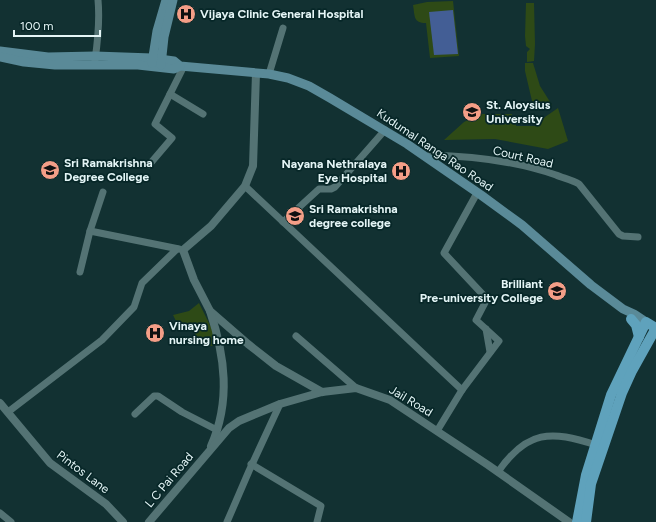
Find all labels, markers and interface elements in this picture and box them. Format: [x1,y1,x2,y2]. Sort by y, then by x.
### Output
hospital icon: Vijaya Clinic General Hospital [175,3,197,25]
place label: Vijaya Clinic General Hospital [200,7,363,21]
scale bar [14,12,100,38]
text: 100 m [20,19,54,33]
place label: St. Aloysius University [486,98,551,126]
school or university icon: St. Aloysius University [461,101,483,123]
street label: Kudumal Ranga Rao Road [374,106,496,194]
street label: Court Road [491,143,555,171]
place label: Sri Ramakrishna Degree College [64,156,153,184]
place label: Nayana Nethralaya Eye Hospital [281,157,387,185]
school or university icon: Sri Ramakrishna Degree College [39,159,61,181]
hospital icon: Nayana Nethralaya Eye Hospital [390,160,412,182]
place label: Sri Ramakrishna degree college [309,202,398,230]
school or university icon: Sri Ramakrishna degree college [284,205,306,227]
place label: Brilliant Pre-university College [420,277,543,305]
school or university icon: Brilliant Pre-university College [546,280,568,302]
place label: Vinaya nursing home [169,319,244,347]
hospital icon: Vinaya nursing home [144,322,166,344]
street label: Jail Road [387,383,435,419]
street label: Pintos Lane [54,448,112,497]
street label: L C Pai Road [142,450,196,510]

